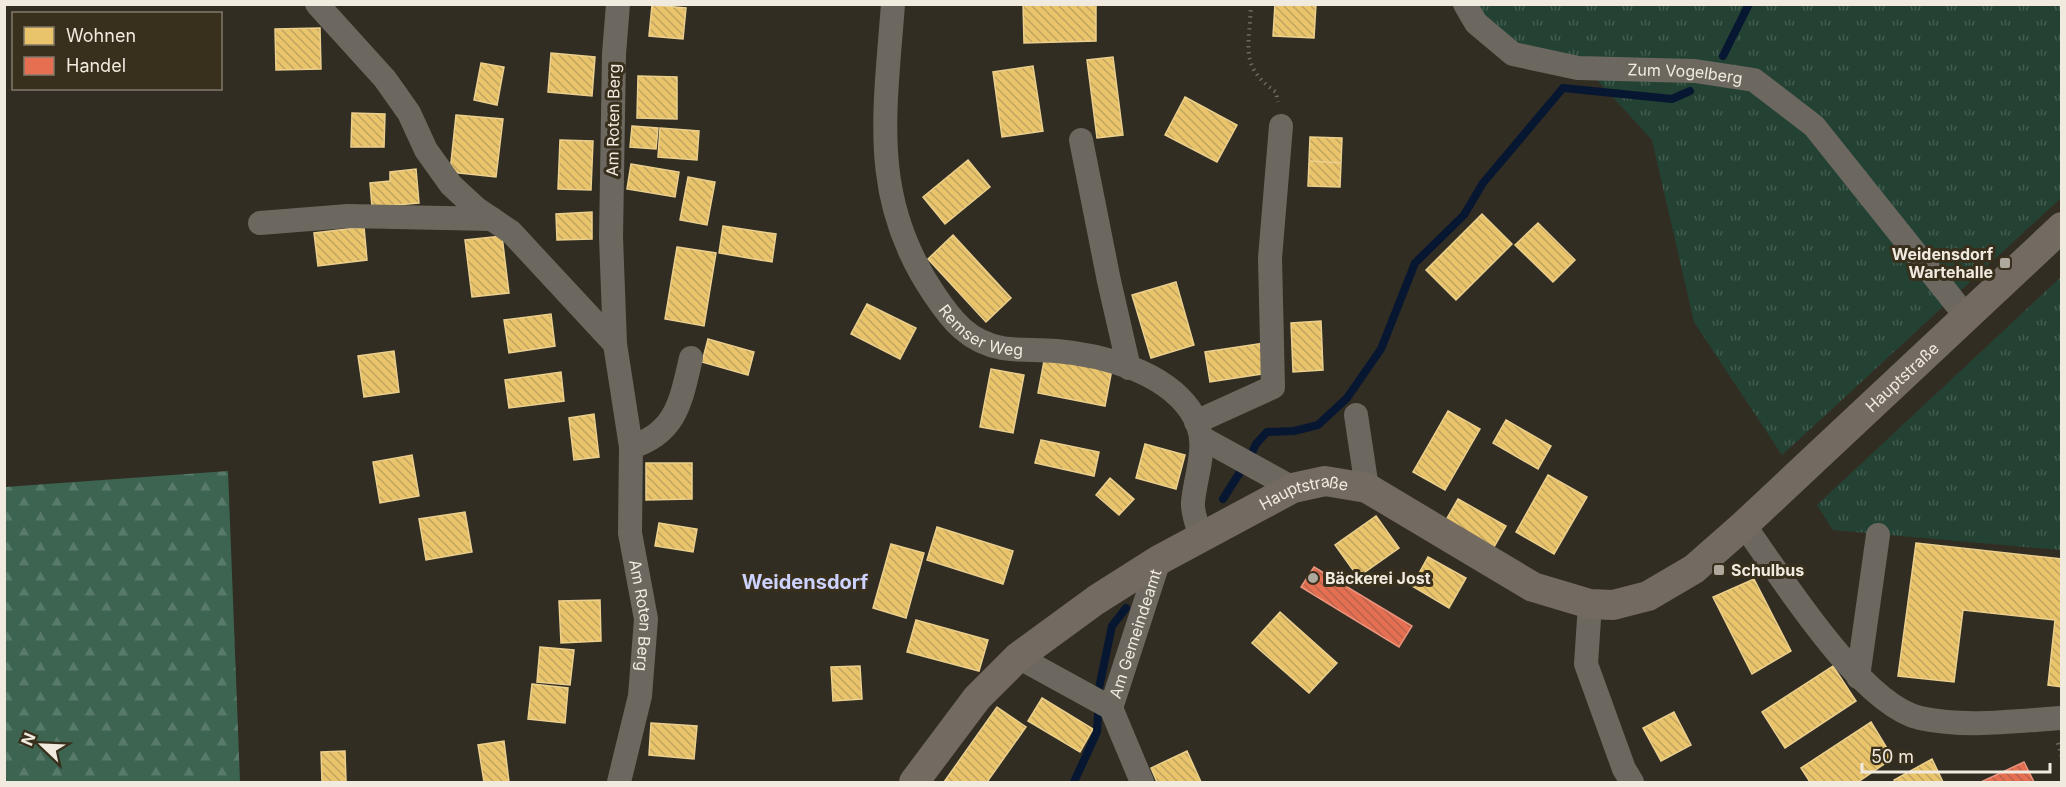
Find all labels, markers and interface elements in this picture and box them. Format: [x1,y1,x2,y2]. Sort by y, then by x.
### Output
legend [12,12,222,90]
text: Wohnen [66,25,136,46]
text: Handel [66,55,126,76]
street label: Zum Vogelberg [1627,59,1744,88]
street label: Am Roten Berg [602,63,624,177]
place label: Weidensdorf Wartehalle [1892,244,1994,282]
marker: Weidensdorf Wartehalle [1998,256,2012,270]
street label: Remser Weg [935,300,1024,360]
street label: Hauptstraße [1861,338,1943,416]
street label: Hauptstraße [1256,470,1350,514]
street label: Am Roten Berg [625,558,656,672]
place label: Schulbus [1731,560,1804,580]
marker: Schulbus [1712,563,1726,577]
street label: Am Gemeindeamt [1105,567,1165,701]
place label: Bäckerei Jost [1325,568,1431,588]
district label: Weidensdorf [742,570,868,594]
marker: Bäckerei Jost [1306,571,1320,585]
north arrow [12,715,72,775]
text: N [17,730,40,749]
scale bar [1862,736,2050,774]
text: 50 m [1871,746,1914,767]

